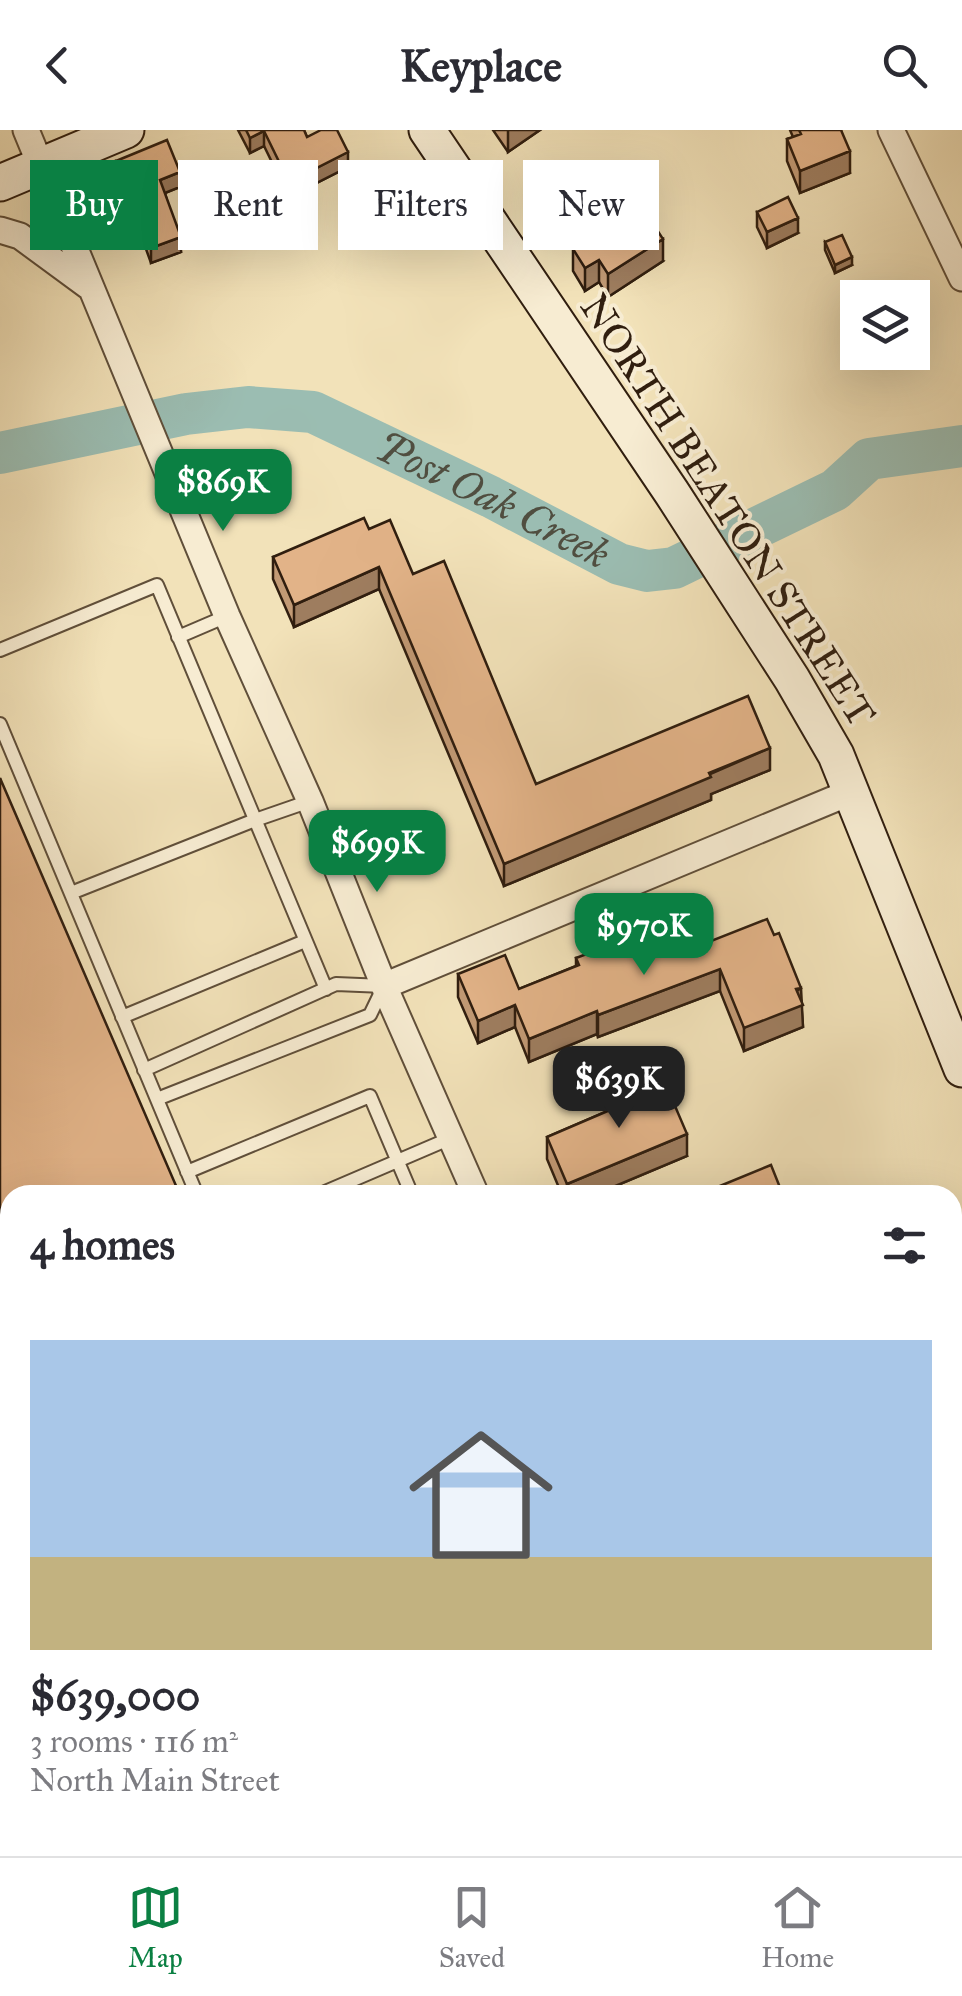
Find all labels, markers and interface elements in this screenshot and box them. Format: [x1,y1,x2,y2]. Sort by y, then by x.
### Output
icon: back [30,38,85,93]
text: Keyplace [400,38,562,93]
icon: search [877,38,932,93]
chip: Buy [30,160,158,250]
chip: Rent [178,160,318,250]
chip: Filters [338,160,503,250]
chip: New [523,160,659,250]
map controls [840,280,930,370]
button: layers [840,280,930,370]
street label: NORTH BEATON STREET [570,285,886,735]
water label: Post Oak Creek [368,420,619,581]
pin: $869K [153,449,293,534]
text: $869K [177,462,269,501]
pin: $699K [307,810,447,895]
text: $699K [331,823,423,862]
pin: $970K [574,893,714,978]
text: $970K [597,906,691,945]
pin: $639K [549,1046,689,1131]
text: $639K [575,1059,663,1098]
icon: filters [877,1218,932,1273]
text: 4 homes [30,1219,175,1271]
icon: home [391,1405,571,1585]
text: $639,000 [30,1670,200,1722]
text: 3 rooms · 116 m² [30,1722,238,1761]
text: North Main Street [30,1761,280,1800]
tab: Map [128,1880,183,1975]
tab: Saved [439,1880,505,1975]
tab: Home [761,1880,834,1975]

